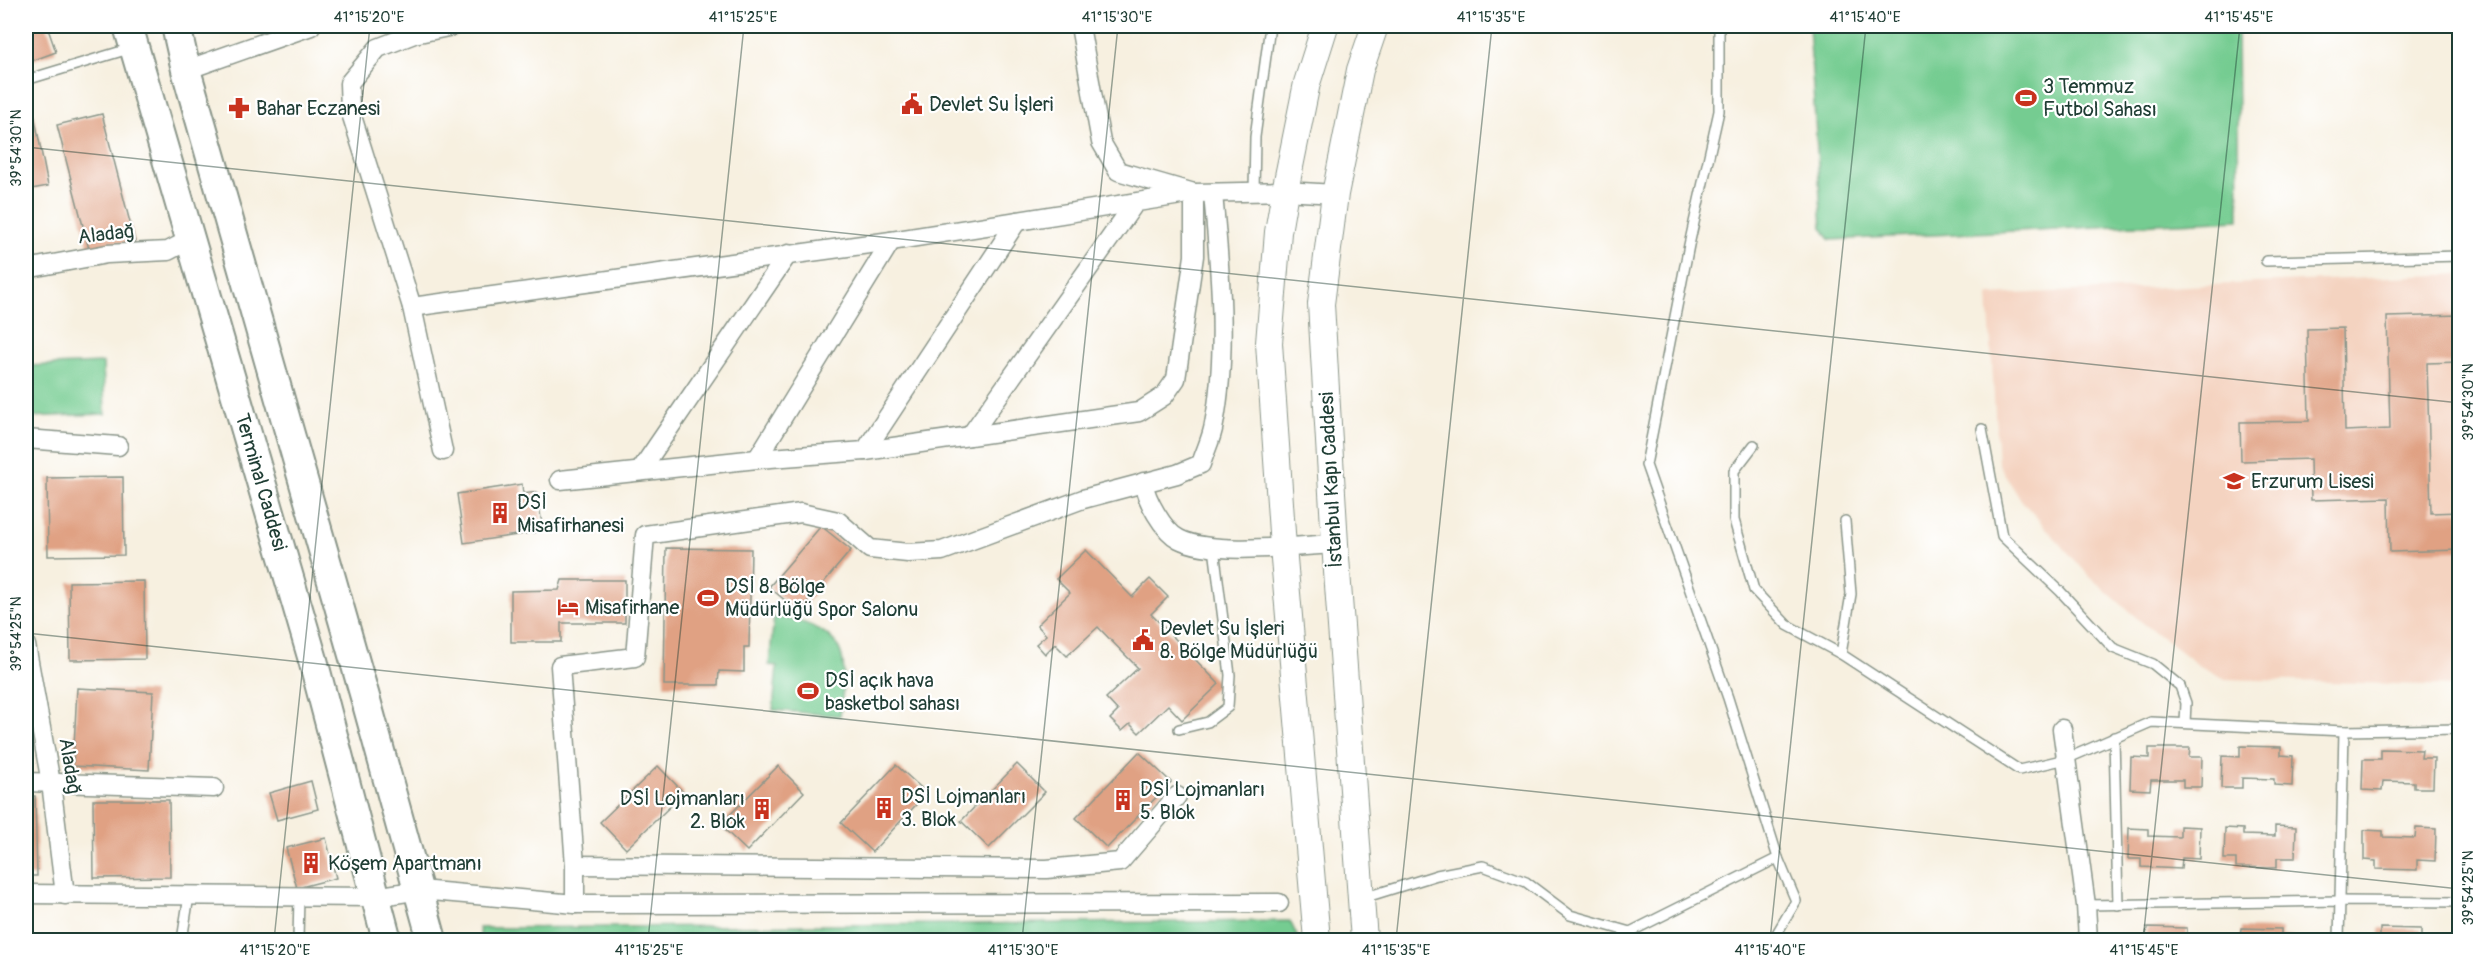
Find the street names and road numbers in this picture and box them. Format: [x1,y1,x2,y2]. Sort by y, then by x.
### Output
street label: Aladağ [77,219,135,249]
street label: İstanbul Kapı Caddesi [1314,391,1348,569]
street label: Terminal Caddesi [229,411,293,553]
street label: Aladağ [53,736,87,796]

